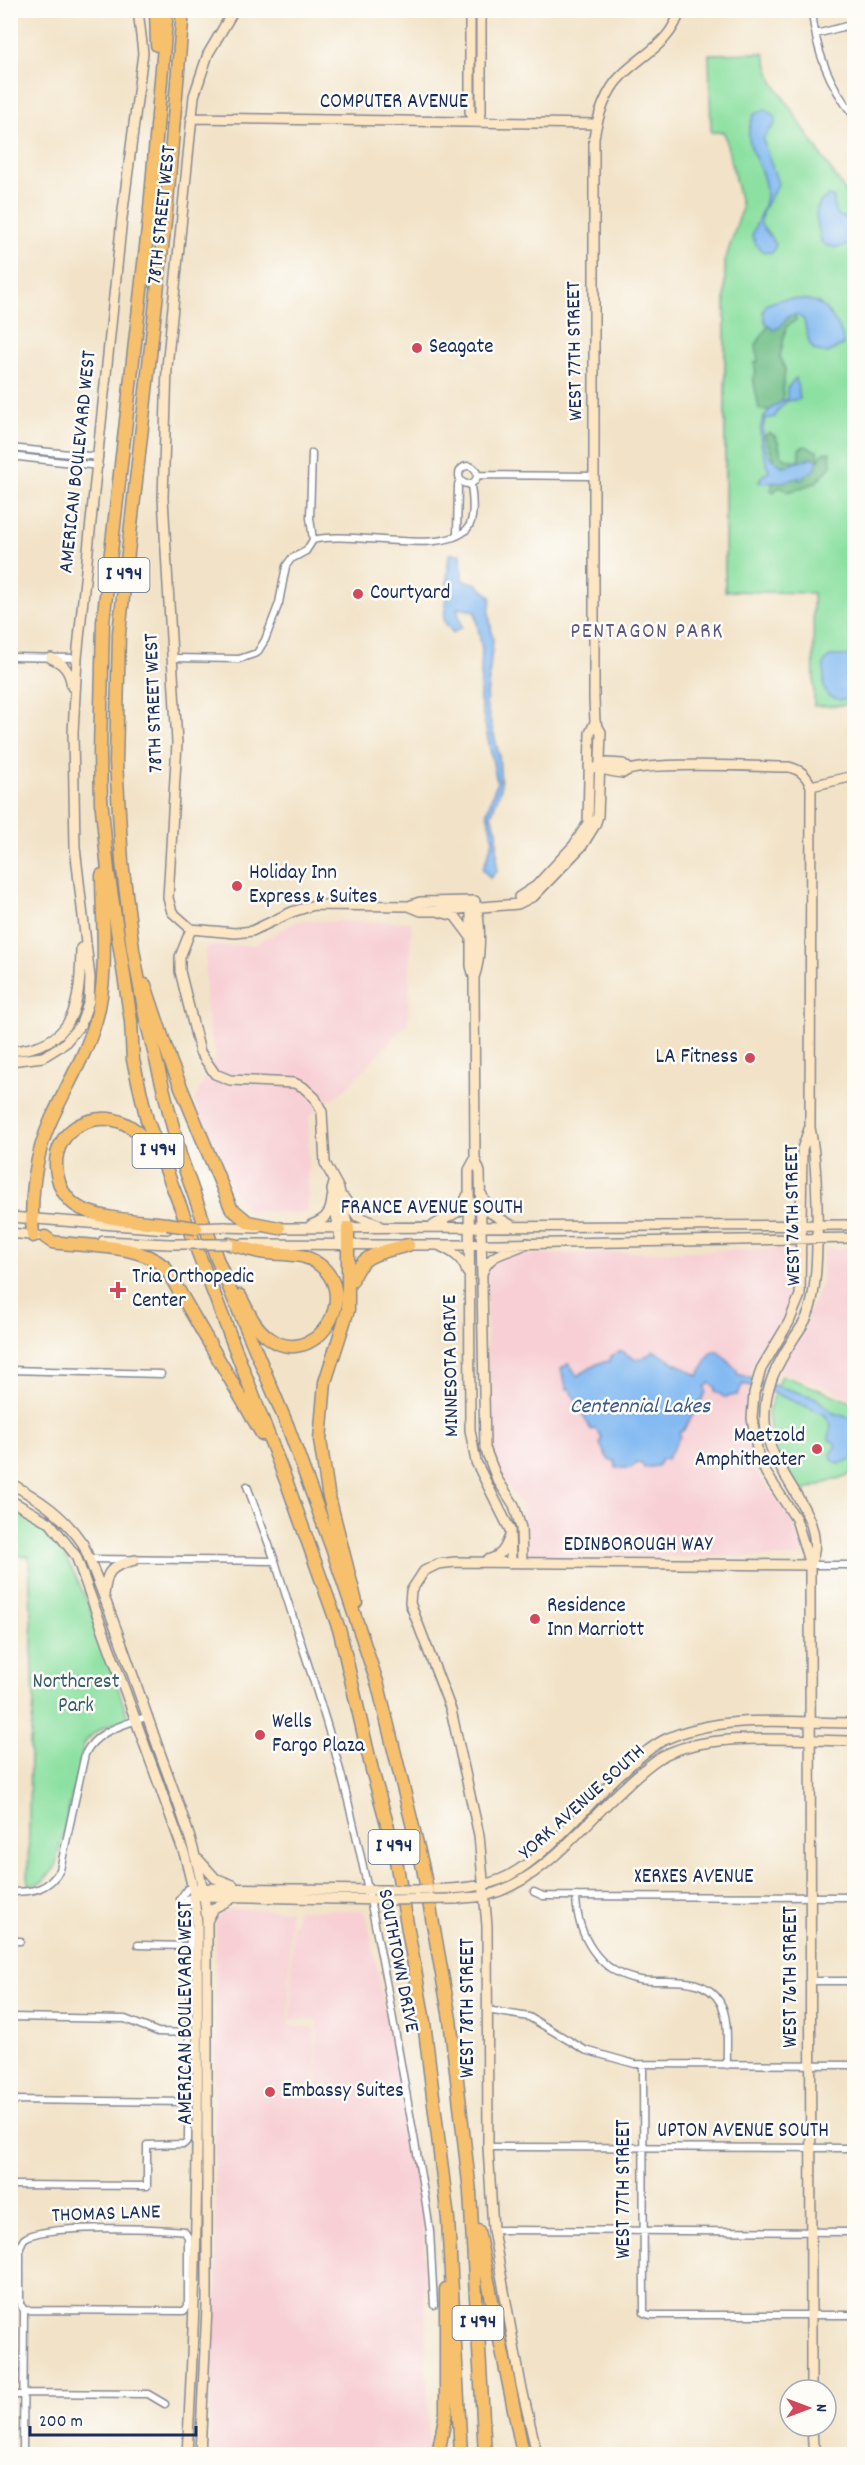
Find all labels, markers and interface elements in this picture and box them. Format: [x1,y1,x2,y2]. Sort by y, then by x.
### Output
street label: COMPUTER AVENUE [320,88,469,118]
street label: 78TH STREET WEST [141,143,185,286]
street label: WEST 77TH STREET [560,280,592,421]
place label: Seagate [429,333,493,363]
marker: Seagate [410,341,424,355]
street label: AMERICAN BOULEVARD WEST [52,348,106,575]
road number: I 494 [98,558,150,592]
place label: Courtyard [370,579,450,609]
marker: Courtyard [351,587,365,601]
district label: PENTAGON PARK [570,617,724,648]
street label: 78TH STREET WEST [138,632,172,773]
place label: Holiday Inn Express & Suites [249,859,378,913]
marker: Holiday Inn Express & Suites [230,879,244,893]
place label: LA Fitness [656,1043,738,1073]
marker: LA Fitness [743,1051,757,1065]
road number: I 494 [132,1134,184,1168]
street label: WEST 76TH STREET [778,1143,810,1286]
street label: FRANCE AVENUE SOUTH [341,1194,523,1224]
place label: Tria Orthopedic Center [132,1263,254,1317]
marker: Tria Orthopedic Center [109,1281,127,1299]
street label: MINNESOTA DRIVE [436,1294,468,1437]
water label: Centennial Lakes [570,1392,711,1423]
place label: Maetzold Amphitheater [695,1422,805,1476]
marker: Maetzold Amphitheater [810,1442,824,1456]
street label: EDINBOROUGH WAY [563,1531,714,1561]
place label: Residence Inn Marriott [547,1592,644,1646]
marker: Residence Inn Marriott [528,1612,542,1626]
park label: Northcrest Park [33,1668,120,1722]
place label: Wells Fargo Plaza [272,1708,366,1762]
marker: Wells Fargo Plaza [253,1728,267,1742]
street label: YORK AVENUE SOUTH [513,1738,653,1868]
road number: I 494 [368,1830,420,1864]
street label: XERXES AVENUE [634,1863,754,1893]
street label: SOUTHTOWN DRIVE [368,1887,426,2036]
street label: AMERICAN BOULEVARD WEST [172,1900,202,2125]
street label: WEST 76TH STREET [777,1906,807,2048]
street label: WEST 78TH STREET [454,1937,484,2078]
place label: Embassy Suites [282,2077,404,2107]
marker: Embassy Suites [263,2085,277,2099]
street label: UPTON AVENUE SOUTH [657,2117,829,2147]
street label: WEST 77TH STREET [610,2119,640,2259]
street label: THOMAS LANE [51,2198,161,2232]
road number: I 494 [452,2306,504,2340]
north arrow [778,2378,838,2438]
scale bar [30,2399,196,2437]
text: N [809,2404,832,2412]
text: 200 m [39,2410,83,2435]

